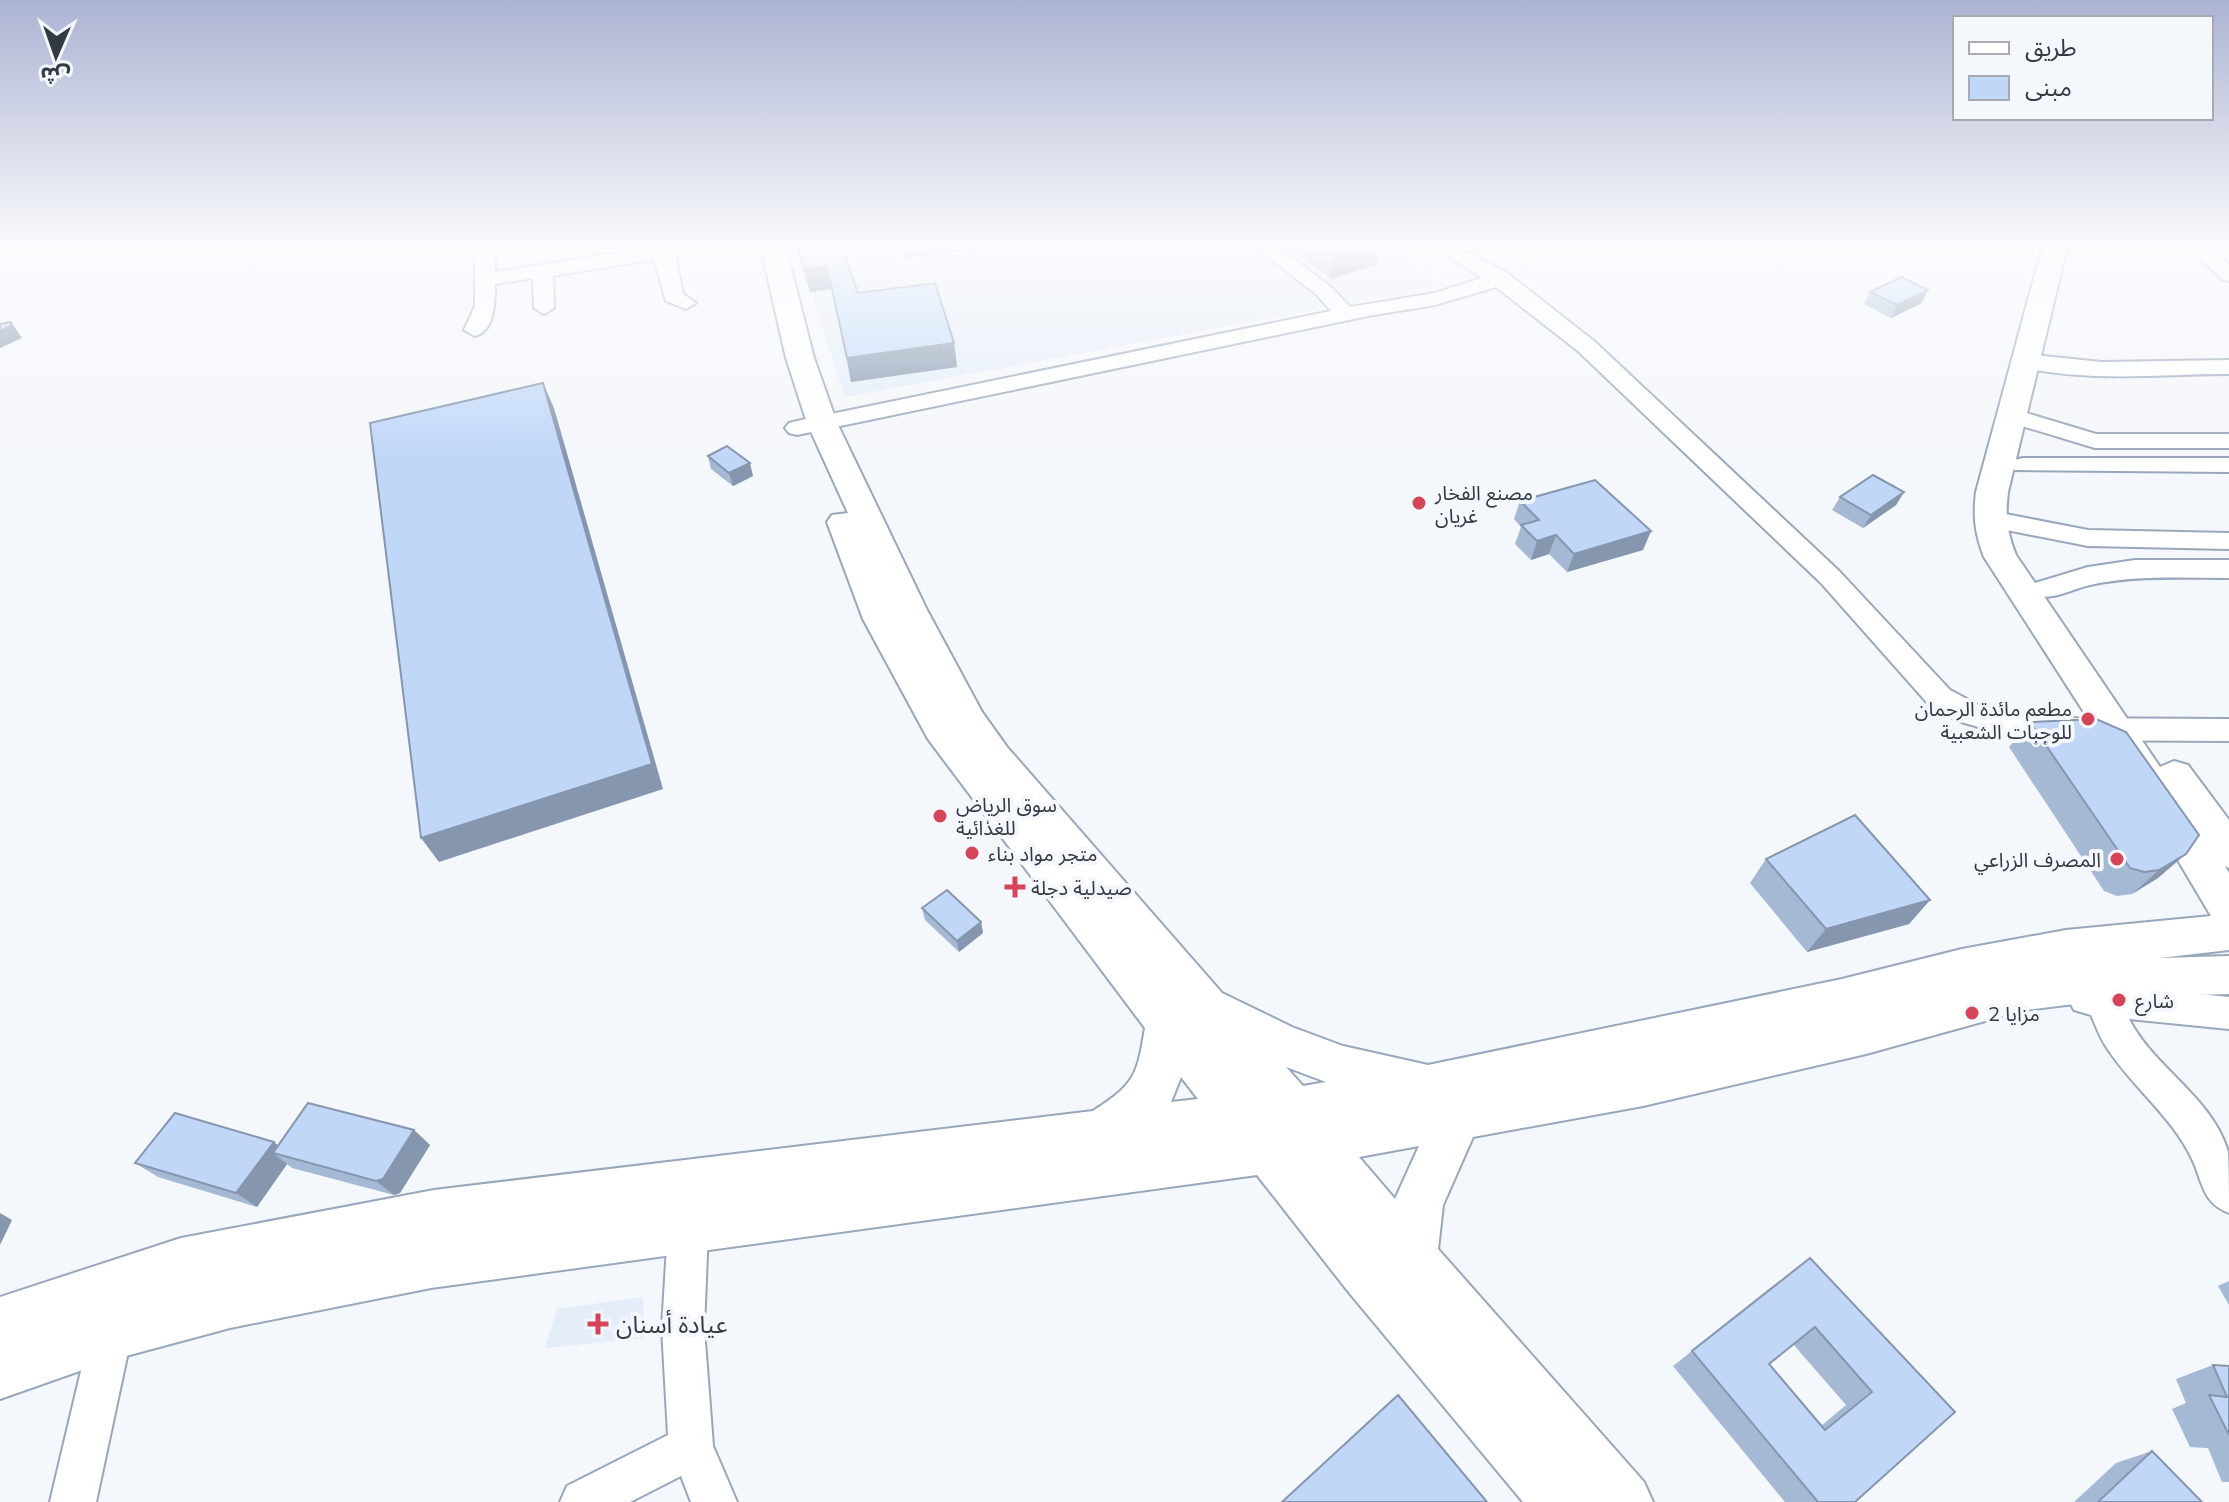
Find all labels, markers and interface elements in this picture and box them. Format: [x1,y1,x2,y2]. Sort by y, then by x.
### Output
north arrow [16,16,96,96]
legend [1953,16,2213,120]
text: طريق [2025,32,2077,63]
text: ش [40,61,71,91]
text: مبنى [2025,72,2072,102]
place label: مصنع الفخار غريان [1434,480,1533,528]
marker: مصنع الفخار غريان [1410,494,1428,512]
place label: مطعم مائدة الرحمان للوجبات الشعبية [1915,696,2072,744]
marker: مطعم مائدة الرحمان للوجبات الشعبية [2079,710,2097,728]
place label: سوق الرياض للغذائية [956,792,1057,840]
marker: سوق الرياض للغذائية [931,807,949,825]
place label: متجر مواد بناء [988,841,1098,866]
marker: متجر مواد بناء [963,844,981,862]
place label: المصرف الزراعي [1974,847,2101,875]
marker: المصرف الزراعي [2108,850,2126,868]
place label: صيدلية دجلة [1031,875,1132,900]
marker: صيدلية دجلة [1006,878,1024,896]
place label: شارع [2135,988,2174,1016]
marker: شارع [2110,991,2128,1009]
place label: مزايا 2 [1988,1001,2040,1026]
marker: مزايا 2 [1963,1004,1981,1022]
place label: عيادة أسنان [616,1309,728,1339]
marker: عيادة أسنان [587,1313,609,1335]

